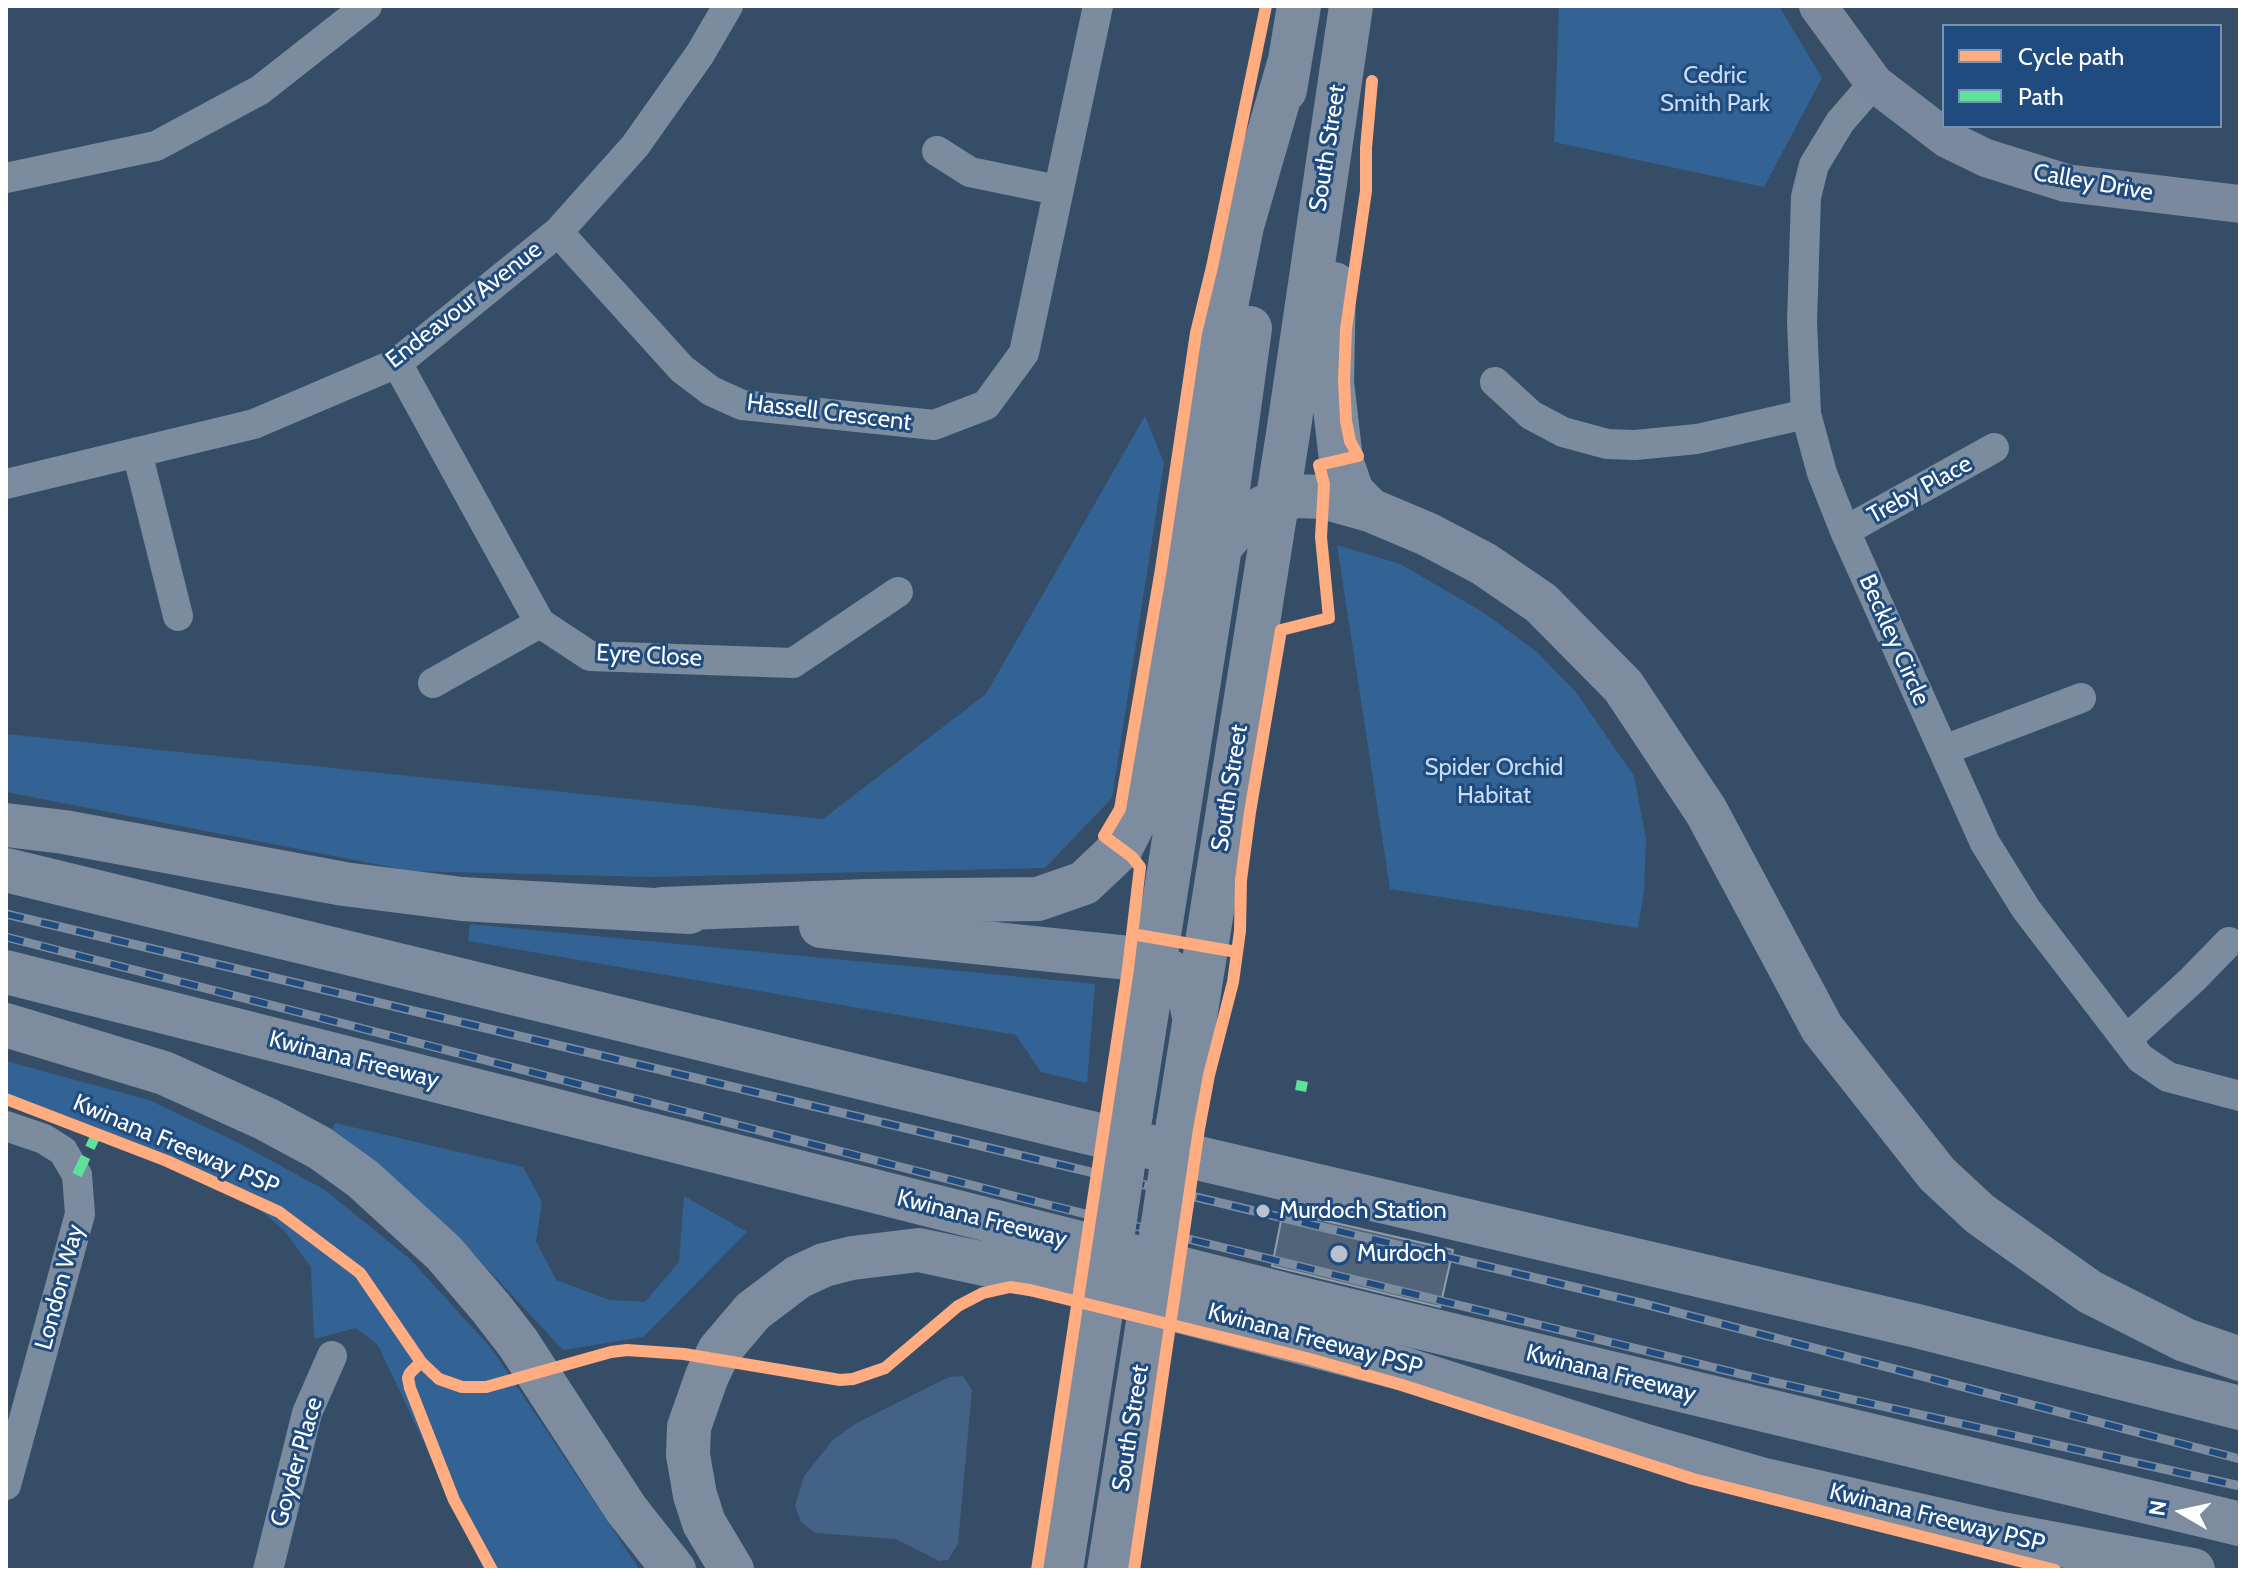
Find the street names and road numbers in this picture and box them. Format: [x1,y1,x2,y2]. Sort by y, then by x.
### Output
street label: South Street [1304,83,1352,213]
street label: Calley Drive [2031,158,2155,208]
street label: Endeavour Avenue [380,235,548,375]
street label: Hassell Crescent [745,389,913,437]
street label: Treby Place [1863,450,1977,530]
street label: Beckley Circle [1852,570,1936,710]
street label: Eyre Close [595,639,703,673]
street label: South Street [1206,723,1254,853]
street label: Kwinana Freeway [266,1025,442,1095]
street label: Kwinana Freeway PSP [69,1089,283,1201]
street label: Kwinana Freeway [894,1184,1070,1254]
street label: London Way [29,1221,91,1353]
street label: Kwinana Freeway PSP [1205,1298,1425,1382]
street label: Kwinana Freeway [1523,1339,1699,1409]
street label: South Street [1107,1363,1155,1493]
street label: Goyder Place [265,1394,329,1530]
street label: Kwinana Freeway PSP [1826,1477,2048,1559]

